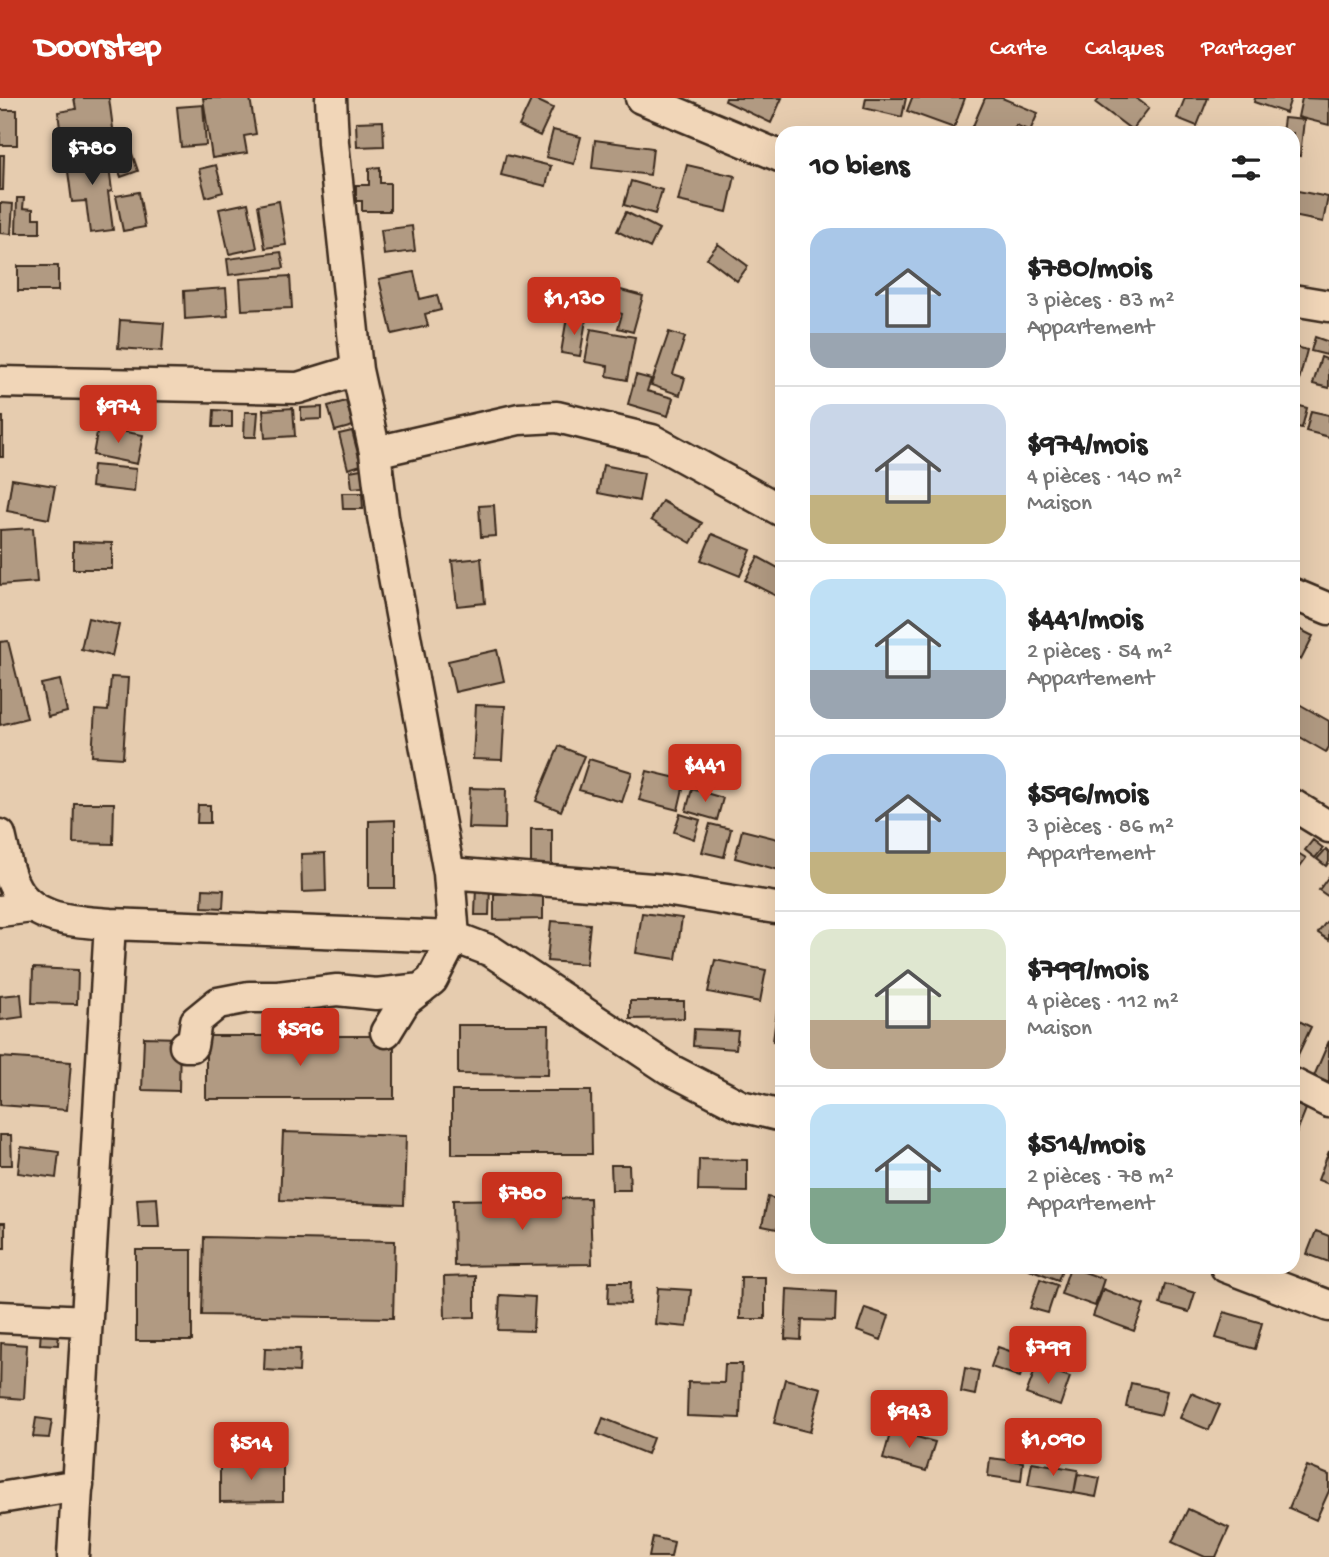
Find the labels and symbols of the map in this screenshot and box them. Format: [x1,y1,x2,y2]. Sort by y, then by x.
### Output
pin: $780 [51,127,133,187]
pin: $1,130 [517,278,631,337]
pin: $974 [77,386,159,445]
pin: $441 [664,744,746,804]
pin: $596 [259,1009,341,1068]
pin: $780 [481,1172,563,1232]
pin: $799 [1007,1326,1089,1386]
pin: $943 [868,1390,950,1450]
pin: $1,090 [996,1418,1110,1478]
pin: $514 [210,1422,292,1482]

